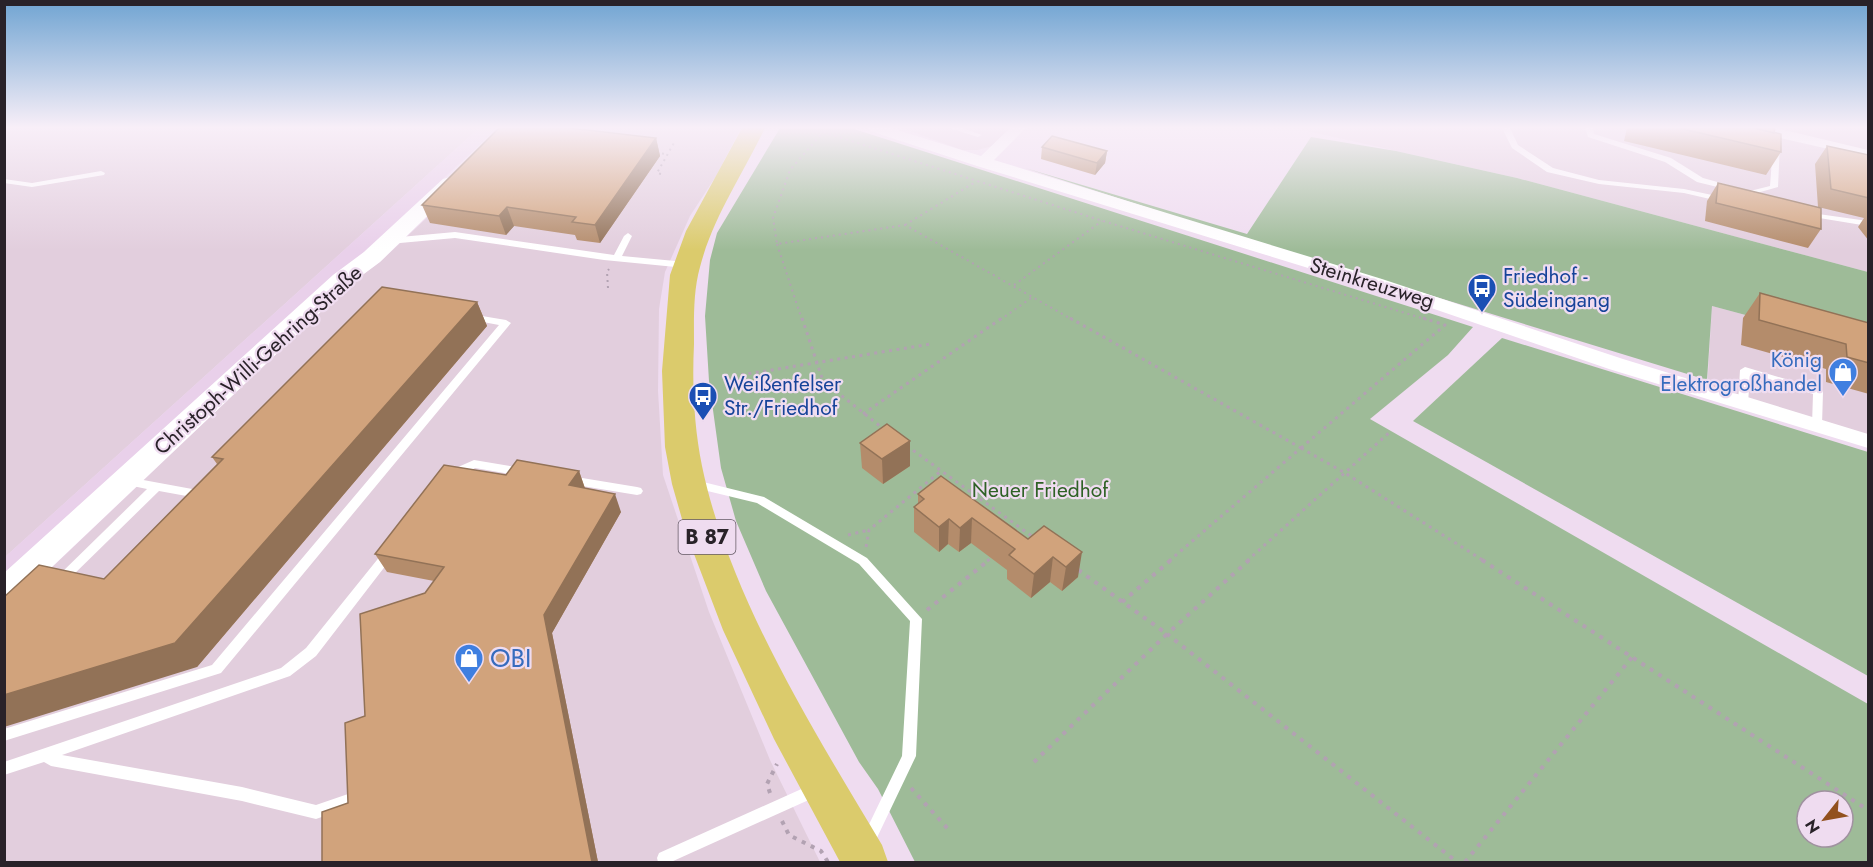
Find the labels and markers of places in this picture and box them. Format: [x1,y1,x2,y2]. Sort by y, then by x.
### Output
place label: Friedhof - Südeingang [1503,261,1610,315]
bus stop icon: Friedhof - Südeingang [1466,272,1498,314]
place label: König Elektrogroßhandel [1660,345,1822,399]
shop icon: König Elektrogroßhandel [1827,356,1859,398]
place label: Weißenfelser Str./Friedhof [724,369,842,423]
bus stop icon: Weißenfelser Str./Friedhof [687,380,719,422]
place label: OBI [490,639,531,677]
shop icon: OBI [453,642,485,684]

